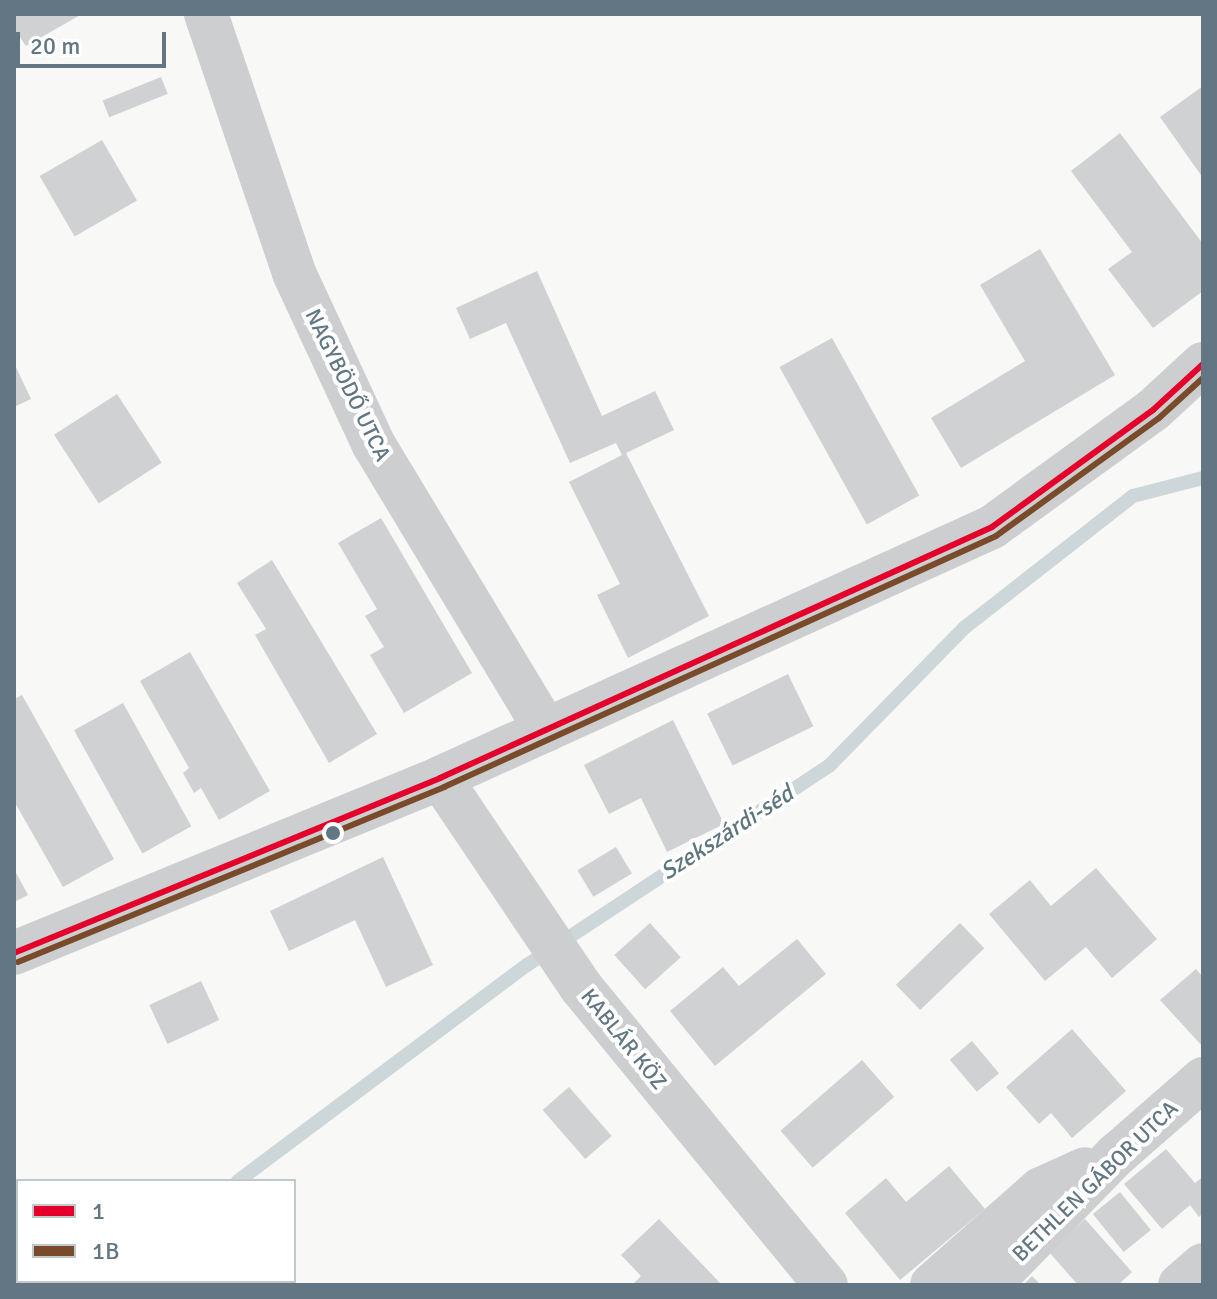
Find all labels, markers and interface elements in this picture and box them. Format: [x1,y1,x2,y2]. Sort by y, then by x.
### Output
scale bar [20,16,170,66]
text: 20 m [30,31,80,61]
street label: NAGYBÖDŐ UTCA [300,305,396,465]
water label: Szekszárdi-séd [655,779,799,887]
unlabelled marker [325,825,341,841]
street label: KABLÁR KÖZ [575,983,673,1095]
street label: BETHLEN GÁBOR UTCA [1007,1095,1183,1267]
legend [16,1179,296,1283]
text: 1 [92,1196,105,1226]
text: 1B [92,1236,119,1266]

